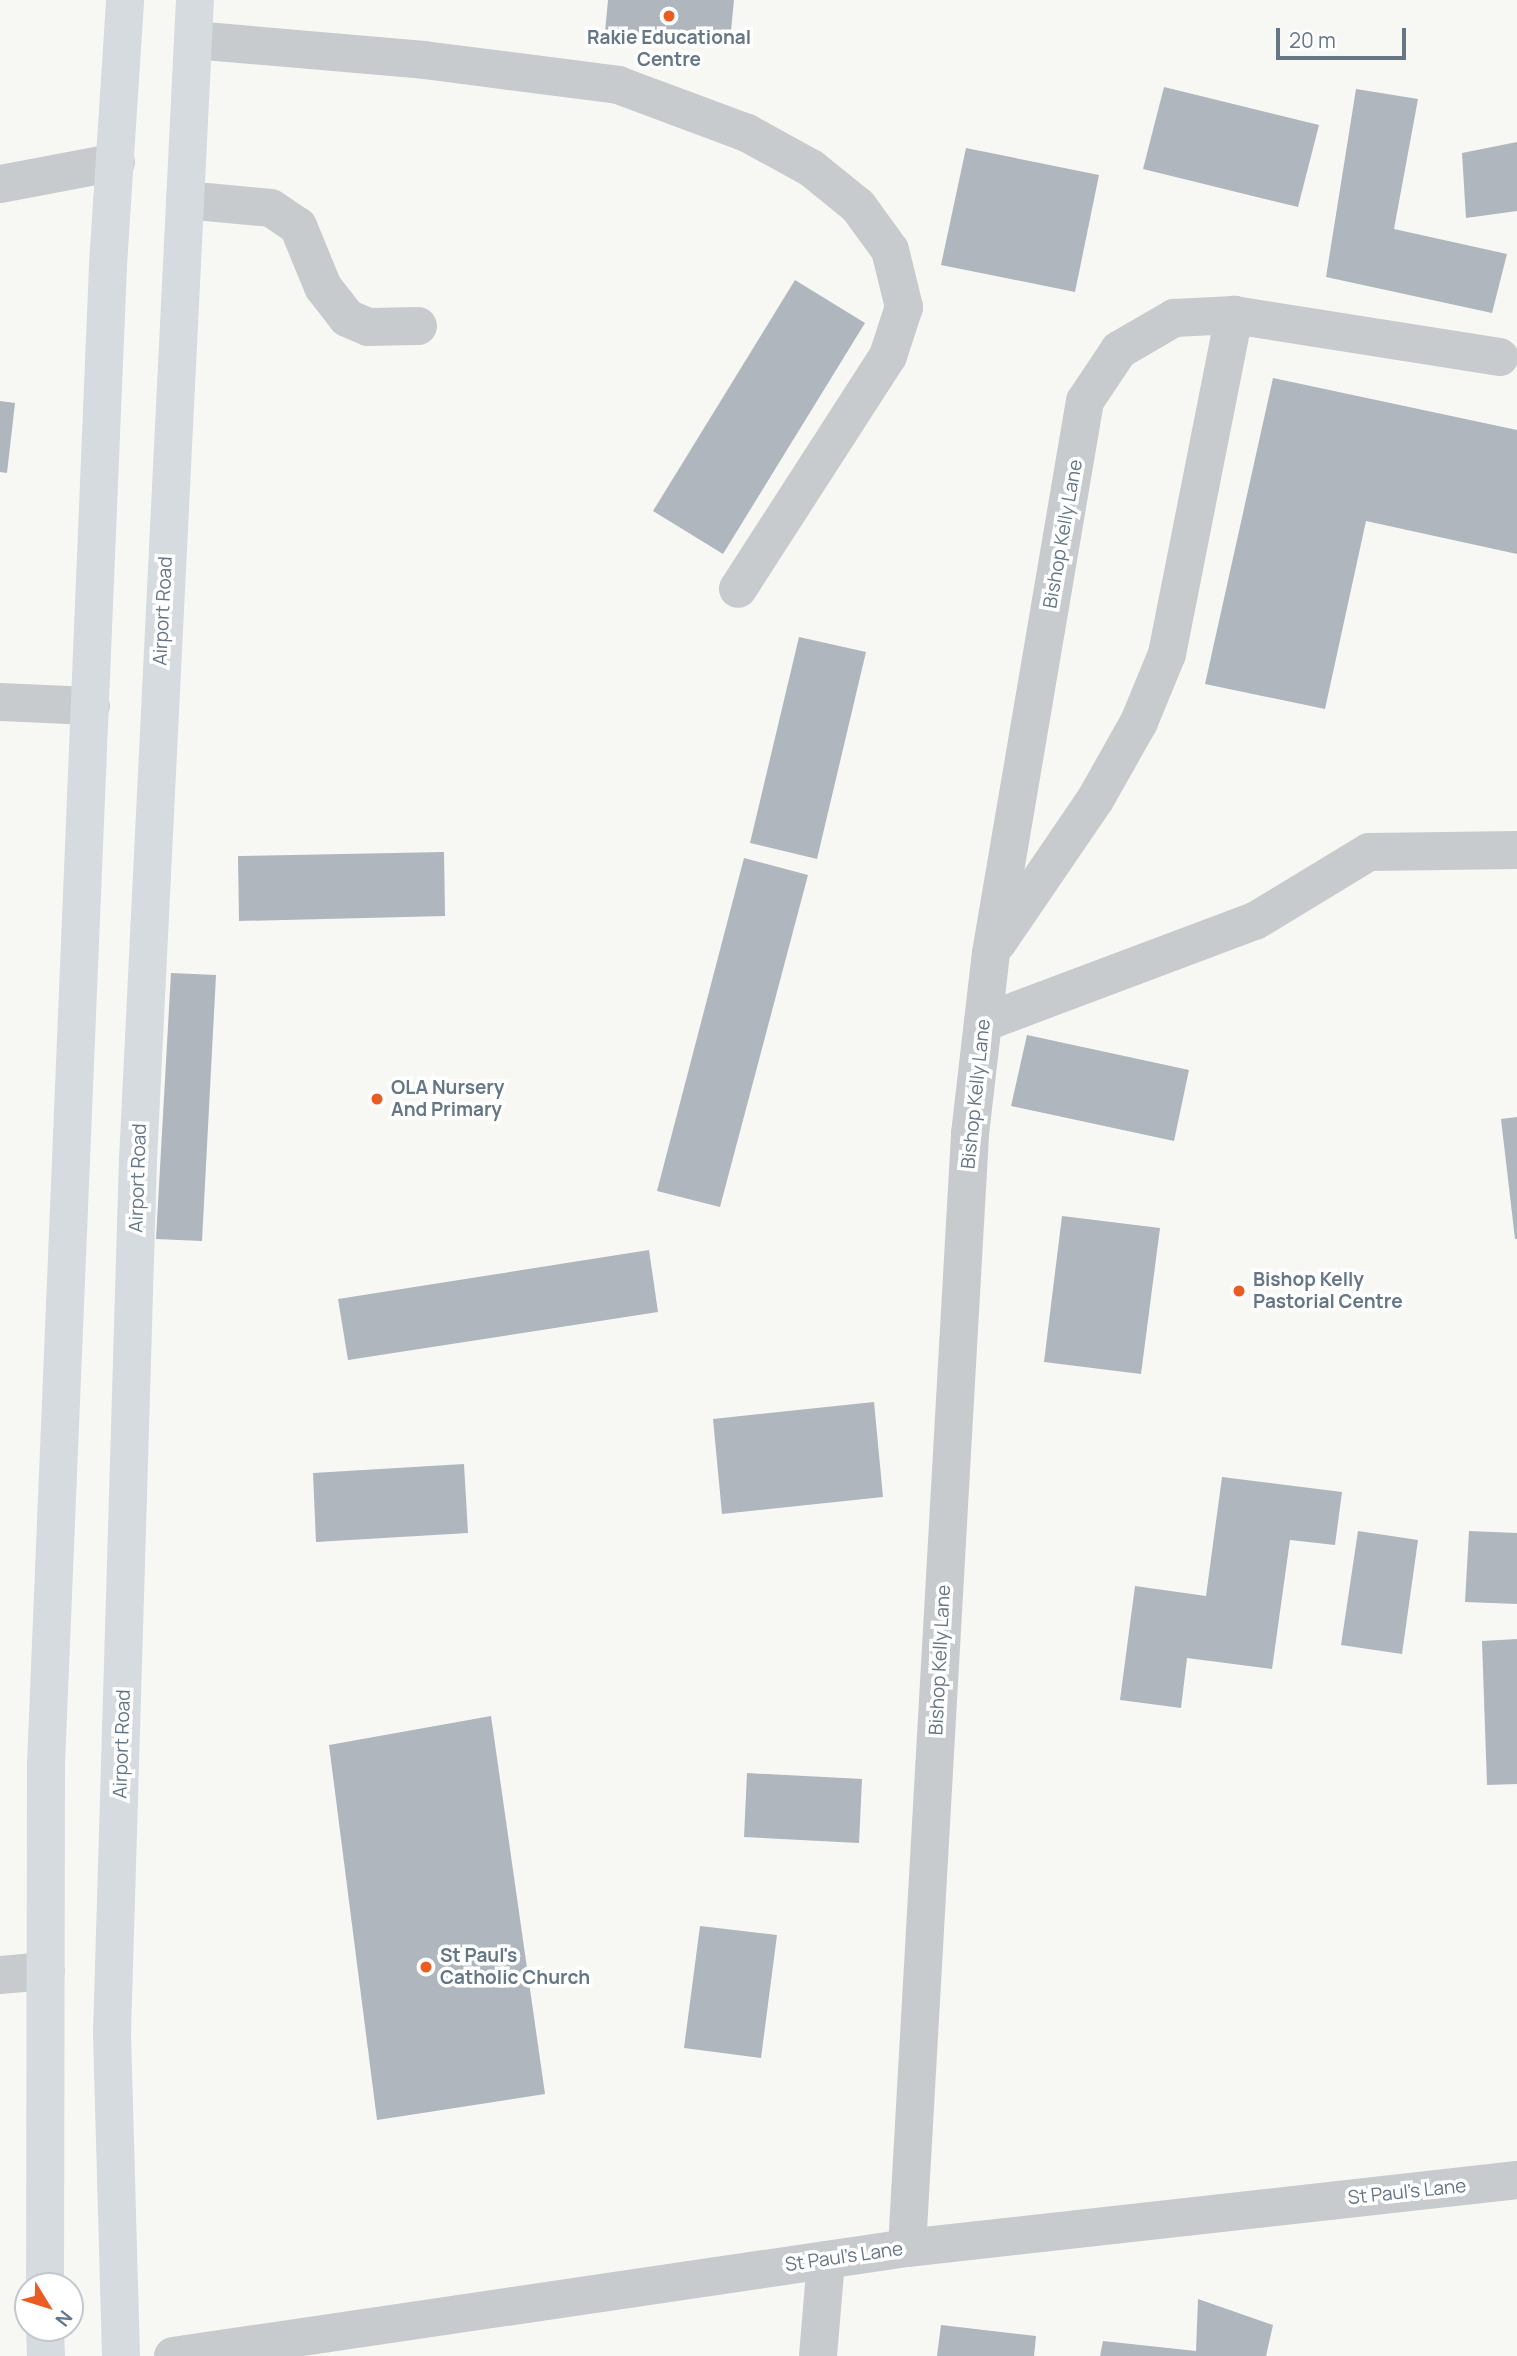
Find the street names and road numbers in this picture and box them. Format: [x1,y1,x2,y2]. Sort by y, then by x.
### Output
street label: Bishop Kelly Lane [1039,458,1087,610]
street label: Airport Road [149,556,177,666]
street label: Bishop Kelly Lane [957,1018,995,1170]
street label: Airport Road [125,1123,151,1233]
street label: Bishop Kelly Lane [925,1584,955,1736]
street label: Airport Road [109,1689,135,1799]
street label: St Paul's Lane [1347,2174,1467,2210]
street label: St Paul's Lane [784,2237,904,2277]

